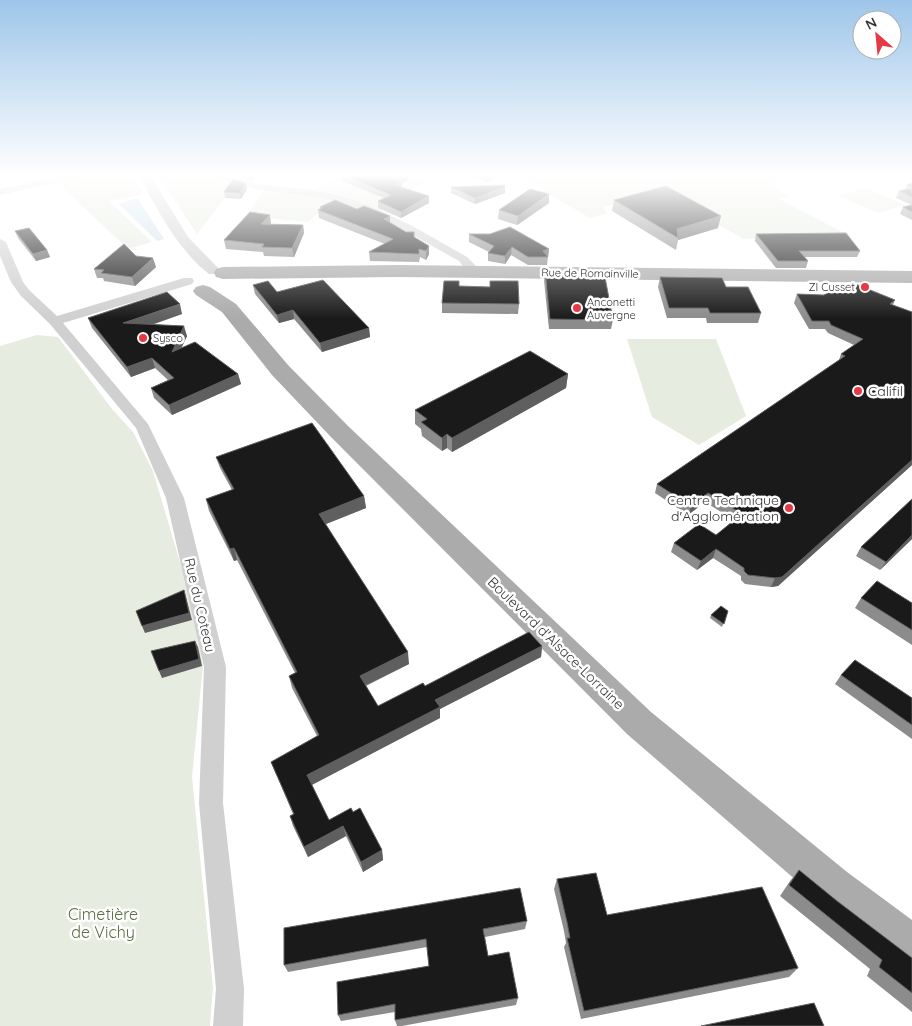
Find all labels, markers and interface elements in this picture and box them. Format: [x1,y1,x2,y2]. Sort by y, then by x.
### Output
north arrow [852,10,902,60]
text: N [862,13,880,34]
street label: Rue de Romainville [541,265,639,281]
place label: ZI Cusset [808,280,855,294]
marker: ZI Cusset [859,281,871,293]
place label: Anconetti Auvergne [587,295,636,322]
marker: Anconetti Auvergne [571,302,583,314]
place label: Sysco [153,331,183,345]
marker: Sysco [137,332,149,344]
place label: Califil [868,382,903,400]
marker: Califil [852,385,864,397]
place label: Centre Technique d'Agglomération [667,491,779,525]
marker: Centre Technique d'Agglomération [783,502,795,514]
street label: Rue du Coteau [180,556,220,654]
street label: Boulevard d'Alsace-Lorraine [484,573,628,713]
park label: Cimetière de Vichy [68,904,138,942]

